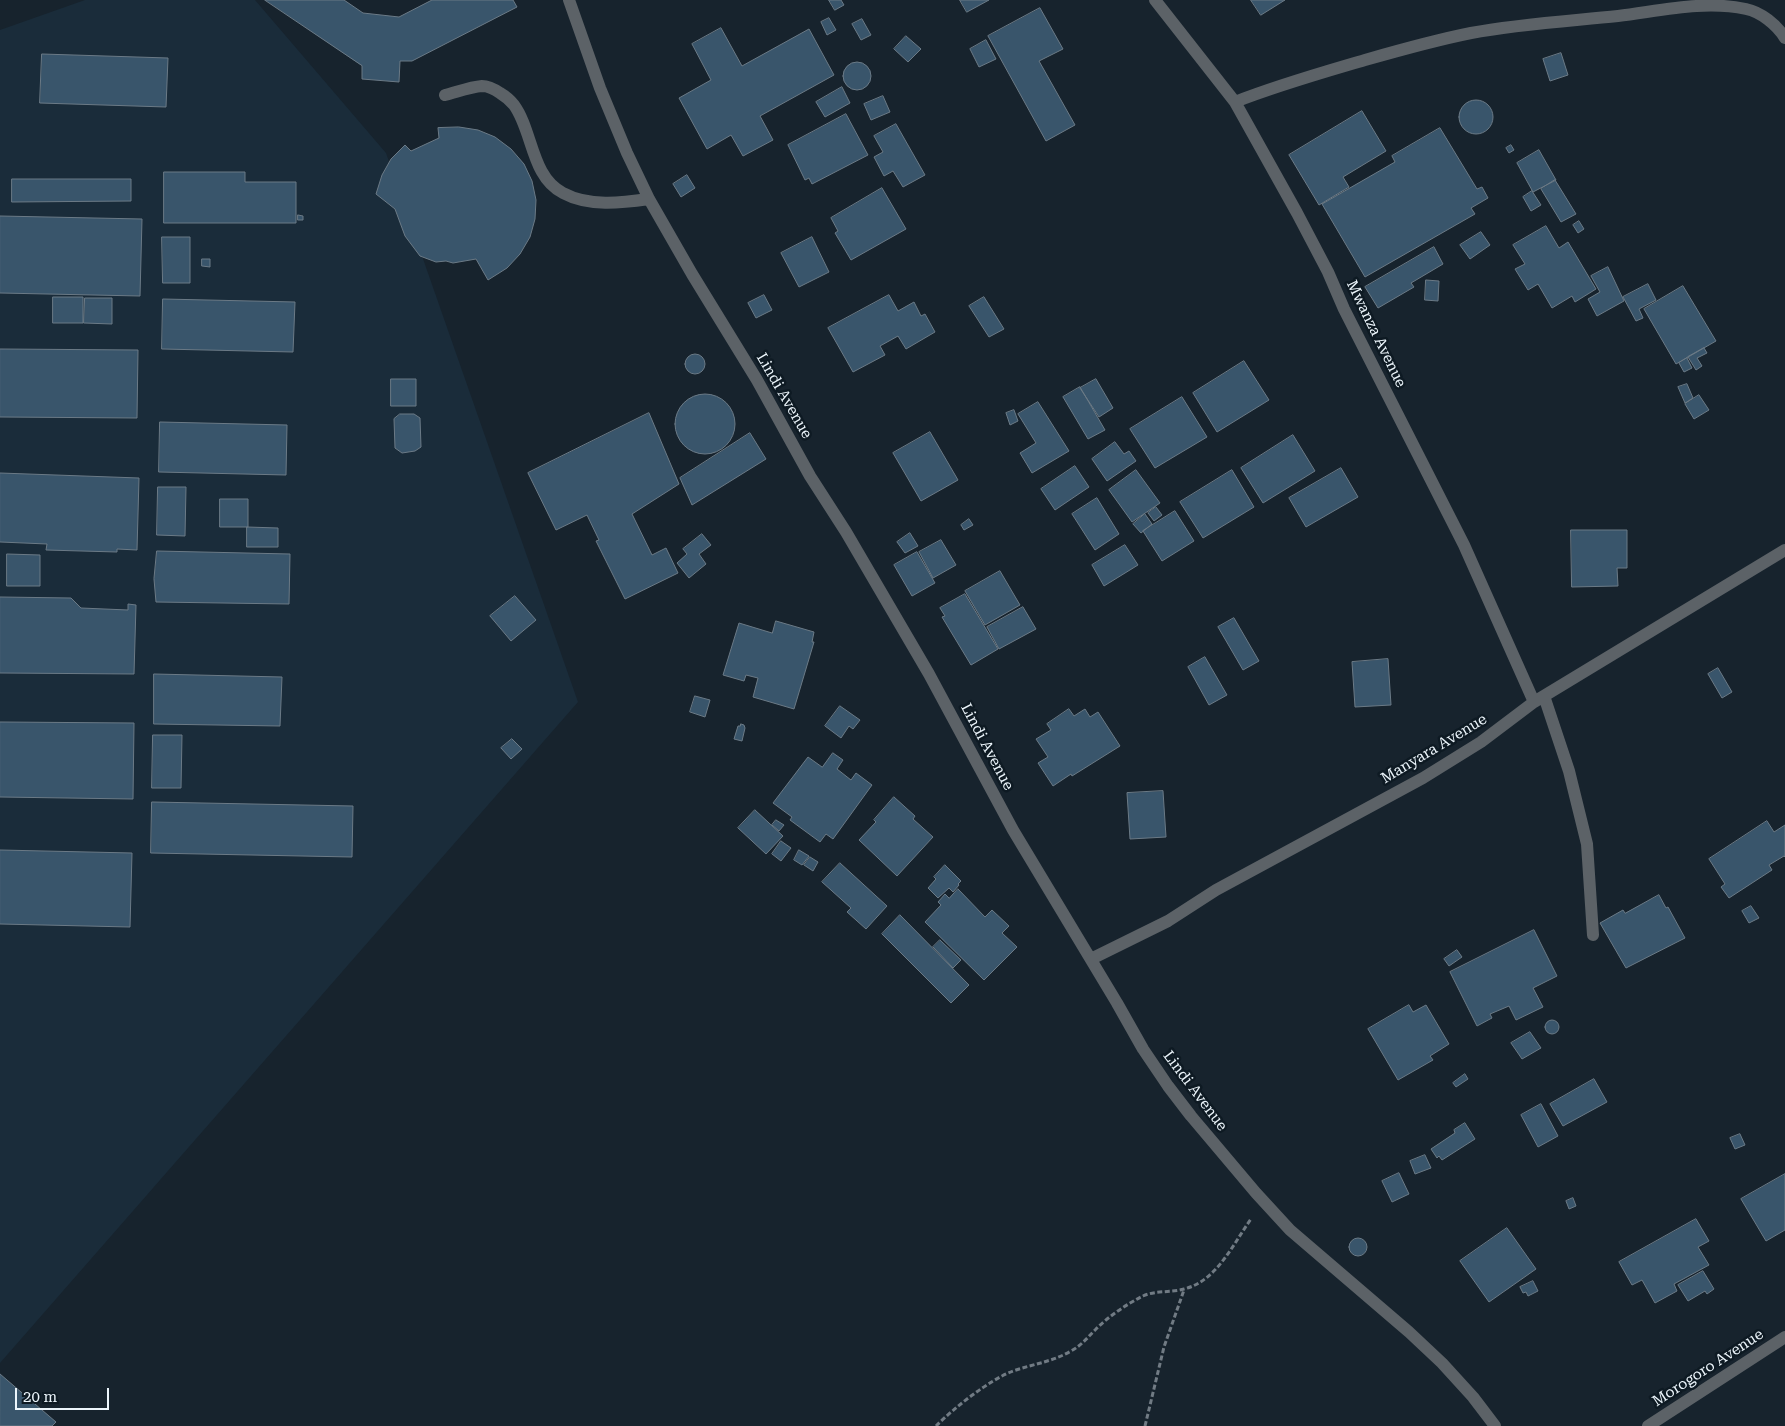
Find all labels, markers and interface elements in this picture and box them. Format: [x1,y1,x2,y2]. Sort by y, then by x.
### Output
street label: Mwanza Avenue [1342,277,1410,391]
street label: Lindi Avenue [752,350,816,442]
street label: Lindi Avenue [957,701,1017,793]
street label: Manyara Avenue [1378,710,1490,788]
street label: Lindi Avenue [1159,1047,1231,1135]
street label: Morogoro Avenue [1649,1325,1767,1411]
scale bar [18,1378,111,1410]
text: 20 m [23,1388,57,1406]

